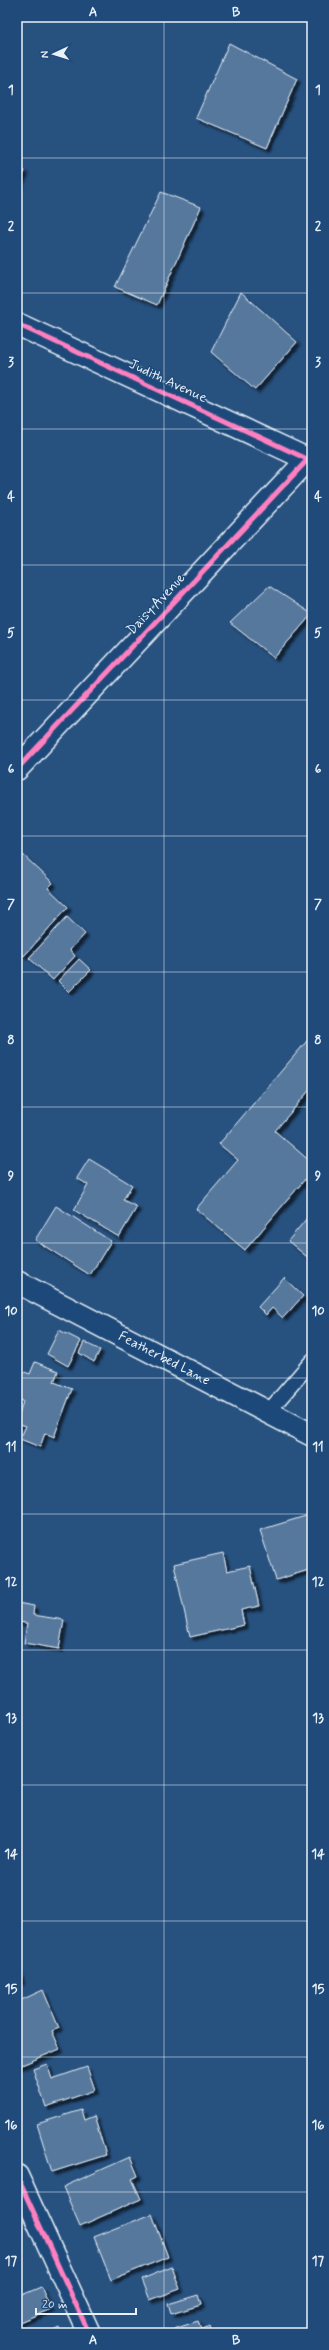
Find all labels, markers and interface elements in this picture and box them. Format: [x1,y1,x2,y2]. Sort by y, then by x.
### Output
text: A [89,4,97,21]
text: B [232,4,241,21]
north arrow [34,34,74,74]
text: N [38,50,52,59]
text: 1 [8,82,14,99]
text: 1 [315,82,321,99]
text: 2 [8,218,15,235]
text: 2 [315,218,322,235]
text: 3 [8,354,14,371]
text: 3 [315,354,321,371]
street label: Judith Avenue [126,355,210,407]
text: 4 [7,489,15,506]
text: 4 [314,489,322,506]
street label: Daisy Avenue [123,569,190,639]
text: 5 [7,625,15,642]
text: 5 [314,625,322,642]
text: 6 [8,761,15,778]
text: 6 [315,761,322,778]
text: 7 [7,896,15,913]
text: 7 [314,896,322,913]
text: 8 [7,1032,15,1049]
text: 8 [314,1032,322,1049]
text: 9 [8,1168,15,1185]
text: 9 [315,1168,322,1185]
text: 10 [4,1303,18,1320]
text: 10 [311,1303,325,1320]
street label: Featherbed Lane [115,1327,213,1390]
text: 11 [5,1439,17,1456]
text: 11 [312,1439,324,1456]
text: 12 [5,1574,17,1591]
text: 12 [312,1574,324,1591]
text: 13 [5,1710,17,1727]
text: 13 [312,1710,324,1727]
text: 14 [4,1846,18,1863]
text: 14 [311,1846,325,1863]
text: 15 [5,1981,17,1998]
text: 15 [312,1981,324,1998]
text: 16 [4,2117,18,2134]
text: 16 [311,2117,325,2134]
text: 17 [5,2253,18,2270]
text: 17 [312,2253,325,2270]
scale bar [36,2290,136,2316]
text: 20 m [42,2297,68,2313]
text: A [89,2332,97,2349]
text: B [232,2332,241,2349]

